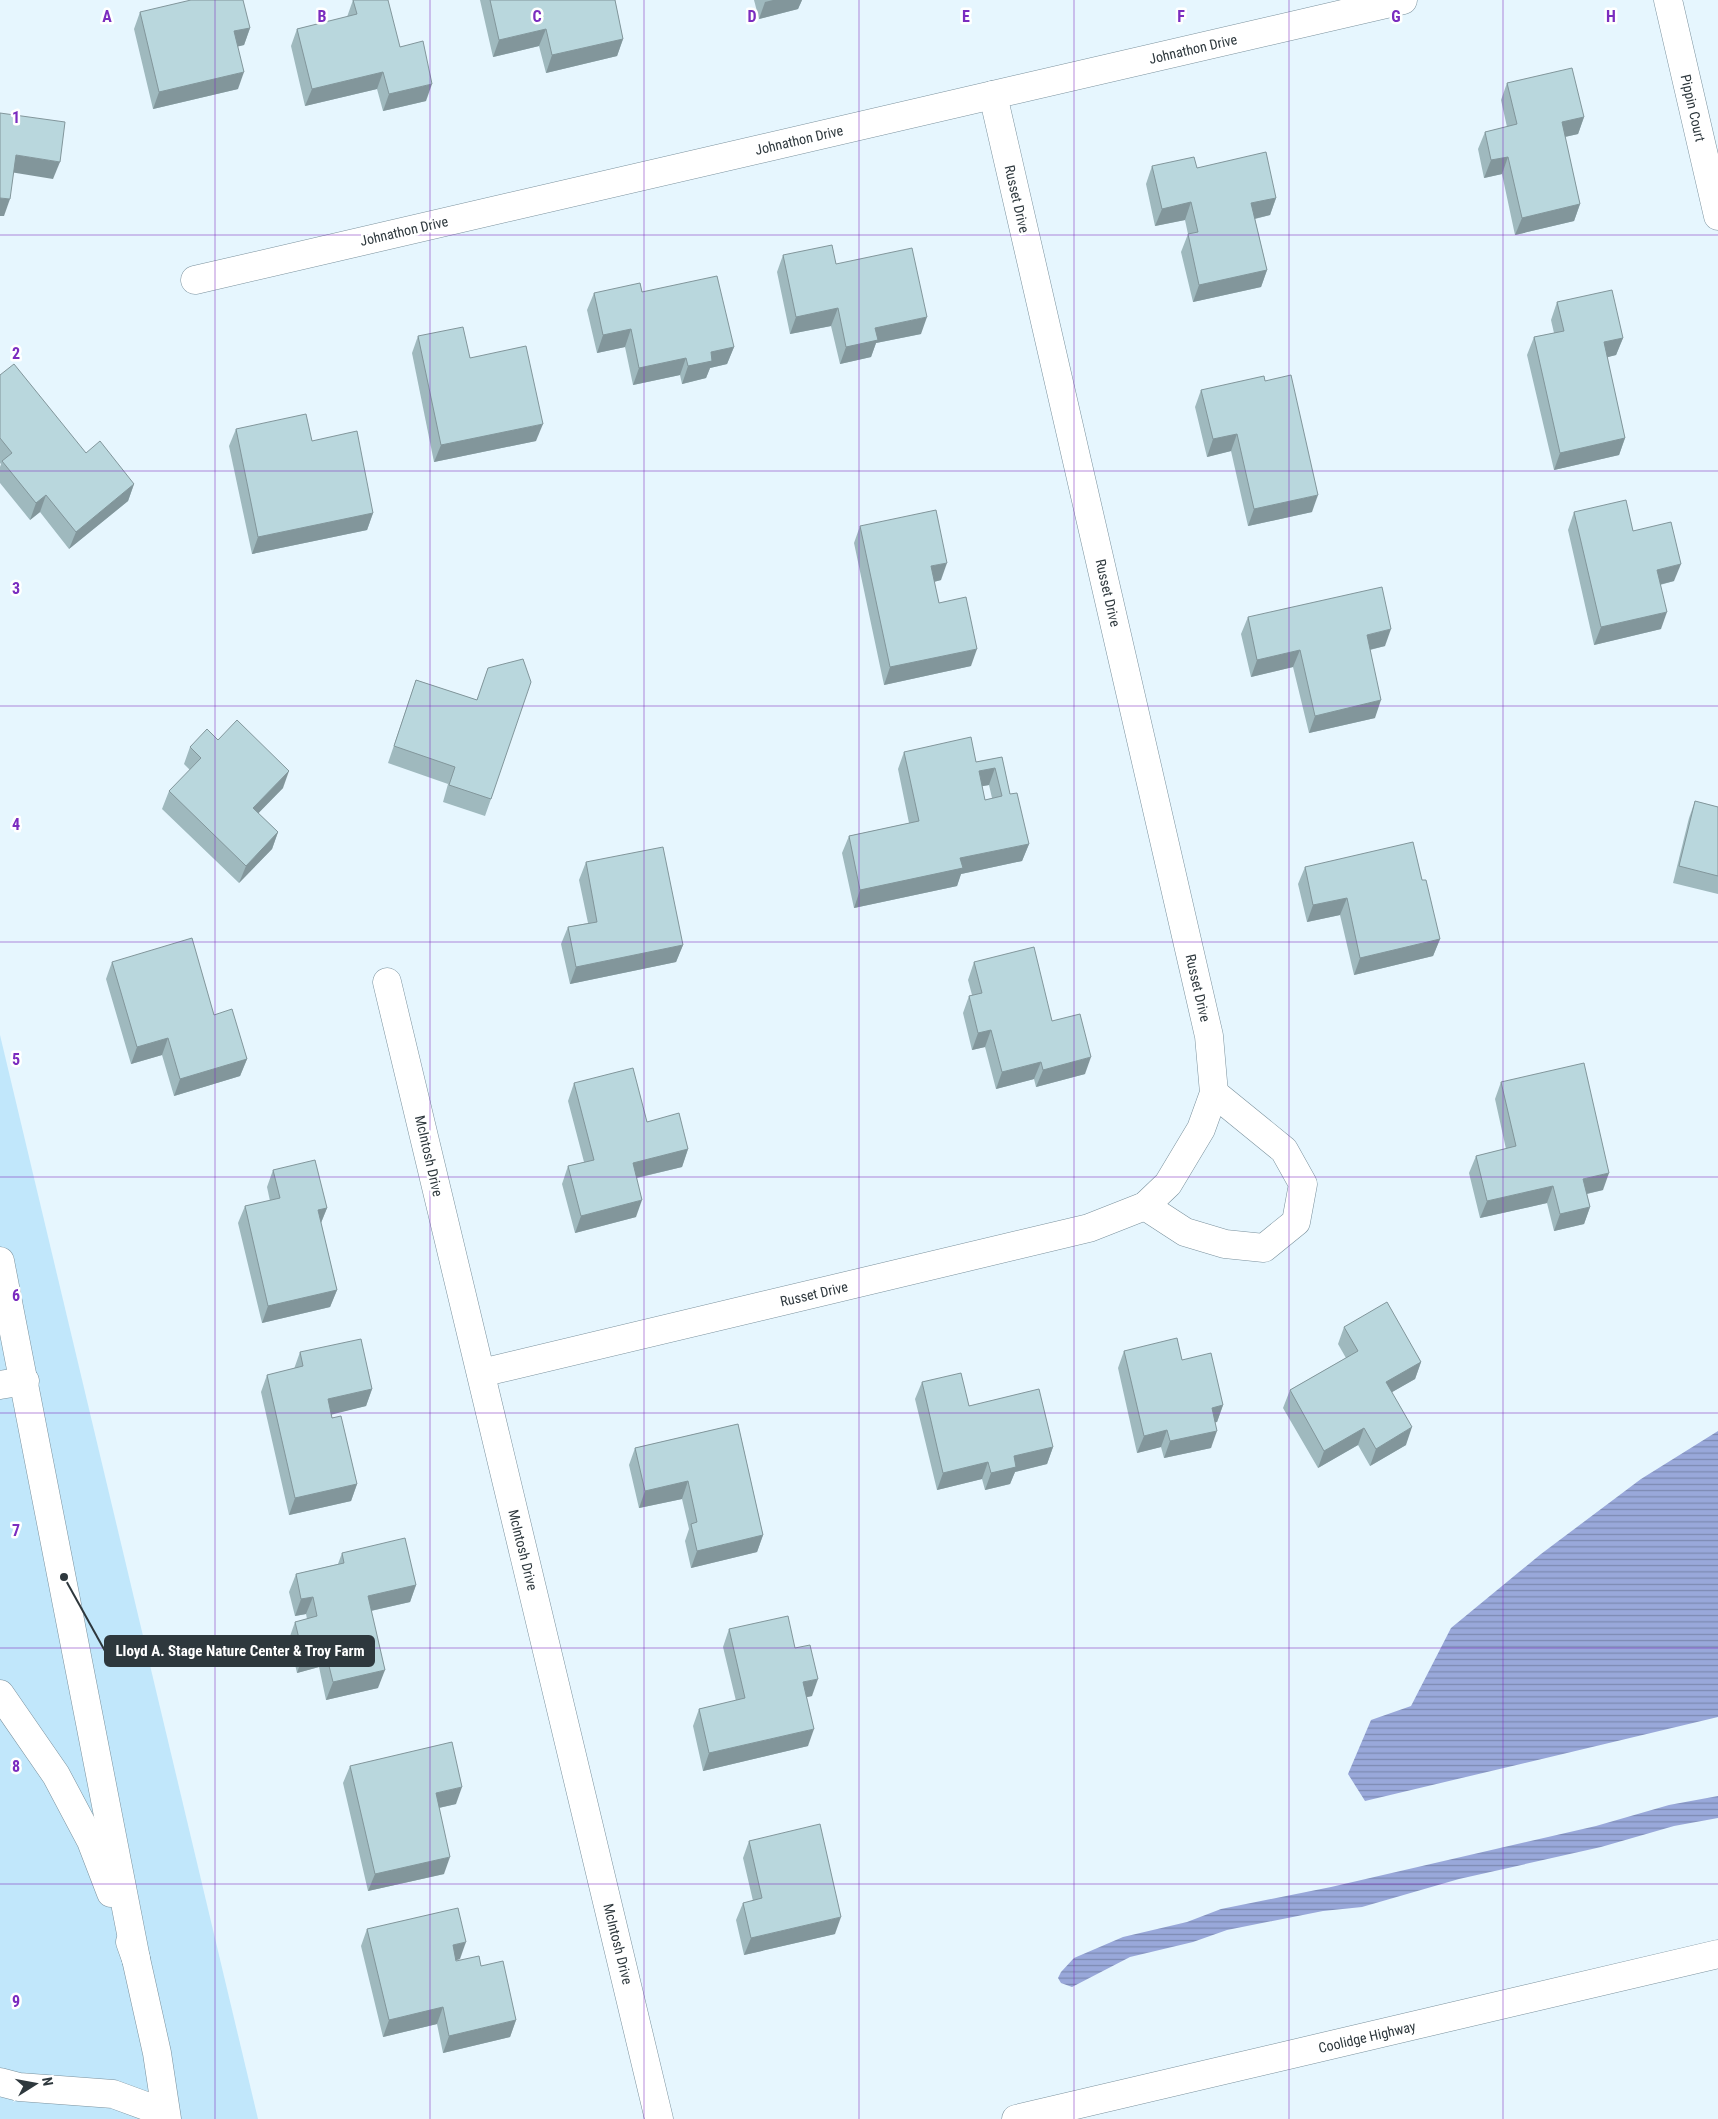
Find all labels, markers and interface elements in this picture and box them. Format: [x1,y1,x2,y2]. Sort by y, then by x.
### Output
text: A [102,7,112,26]
text: B [318,7,327,26]
text: C [532,7,542,26]
text: D [747,7,757,26]
text: E [962,7,970,26]
text: F [1177,7,1185,26]
text: G [1391,7,1401,26]
text: H [1606,7,1616,26]
street label: Johnathon Drive [1147,31,1239,67]
street label: Pippin Court [1678,73,1708,143]
text: 1 [12,108,20,127]
street label: Johnathon Drive [753,122,845,158]
street label: Russet Drive [1001,164,1033,235]
street label: Johnathon Drive [358,213,450,249]
text: 2 [12,344,20,363]
street label: Russet Drive [1092,558,1124,629]
text: 3 [12,579,20,598]
text: 4 [12,815,20,834]
street label: Russet Drive [1182,953,1214,1024]
text: 5 [12,1050,20,1069]
street label: McIntosh Drive [412,1114,446,1198]
street label: Russet Drive [779,1278,850,1310]
text: 6 [12,1286,20,1305]
street label: McIntosh Drive [505,1508,541,1592]
text: 7 [12,1521,20,1540]
callout: Lloyd A. Stage Nature Center & Troy Farm [105,1636,374,1666]
text: Lloyd A. Stage Nature Center & Troy Farm [115,1642,365,1660]
text: 8 [12,1757,20,1776]
street label: McIntosh Drive [600,1902,636,1986]
text: 9 [12,1992,20,2011]
street label: Coolidge Highway [1317,2018,1417,2056]
north arrow [10,2059,60,2109]
text: N [39,2076,56,2087]

